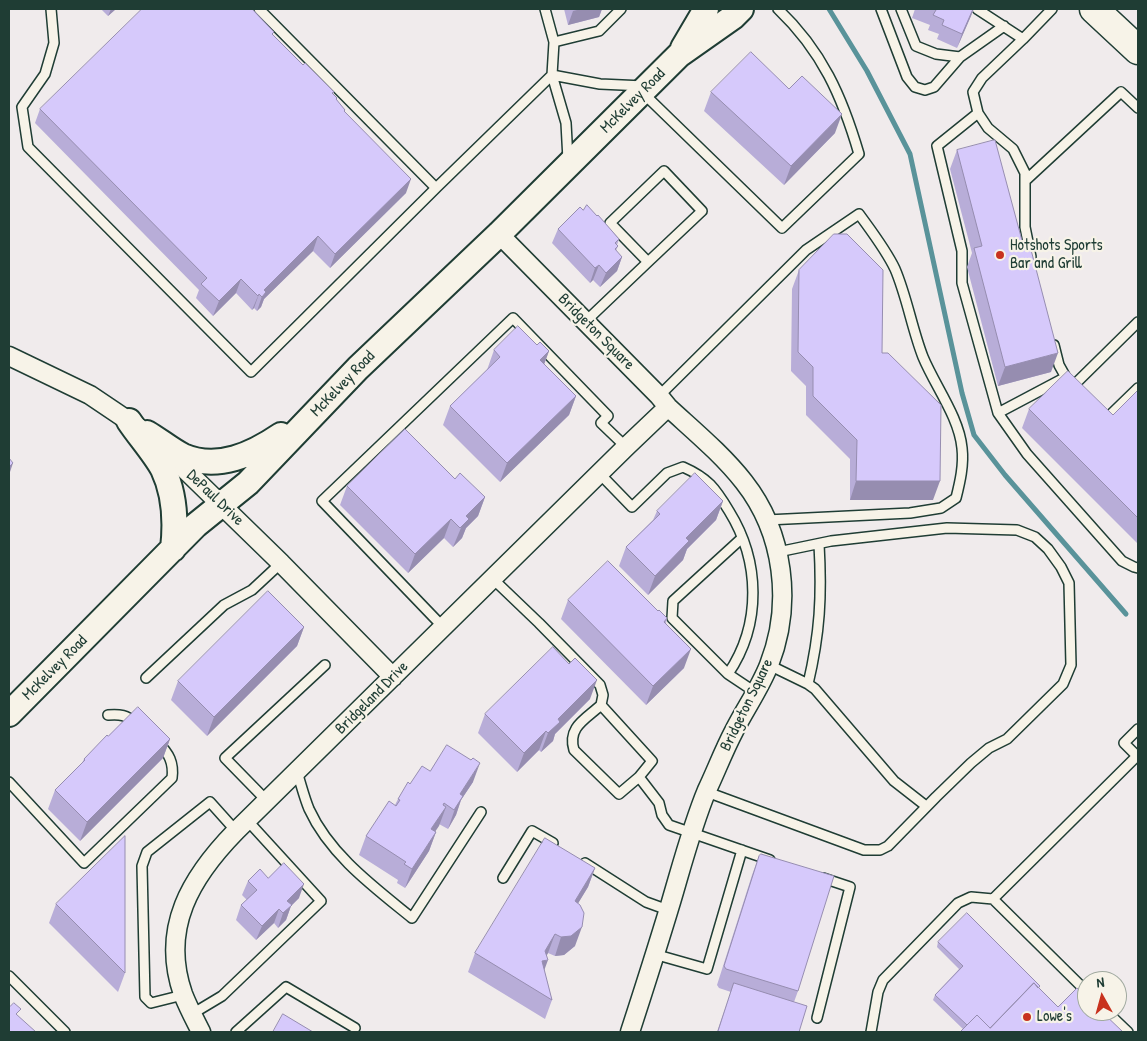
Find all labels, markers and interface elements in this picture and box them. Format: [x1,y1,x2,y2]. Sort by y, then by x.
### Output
street label: McKelvey Road [596,64,670,138]
place label: Hotshots Sports Bar and Grill [1010,236,1103,274]
marker: Hotshots Sports Bar and Grill [994,249,1006,261]
street label: Bridgeton Square [554,290,638,374]
street label: McKelvey Road [307,347,379,421]
street label: DePaul Drive [182,466,248,530]
street label: McKelvey Road [18,631,92,705]
street label: Bridgeton Square [716,656,778,754]
street label: Bridgeland Drive [331,657,413,739]
north arrow [1077,971,1127,1021]
text: N [1095,972,1105,991]
place label: Lowe's [1037,1007,1072,1027]
marker: Lowe's [1021,1011,1033,1023]

